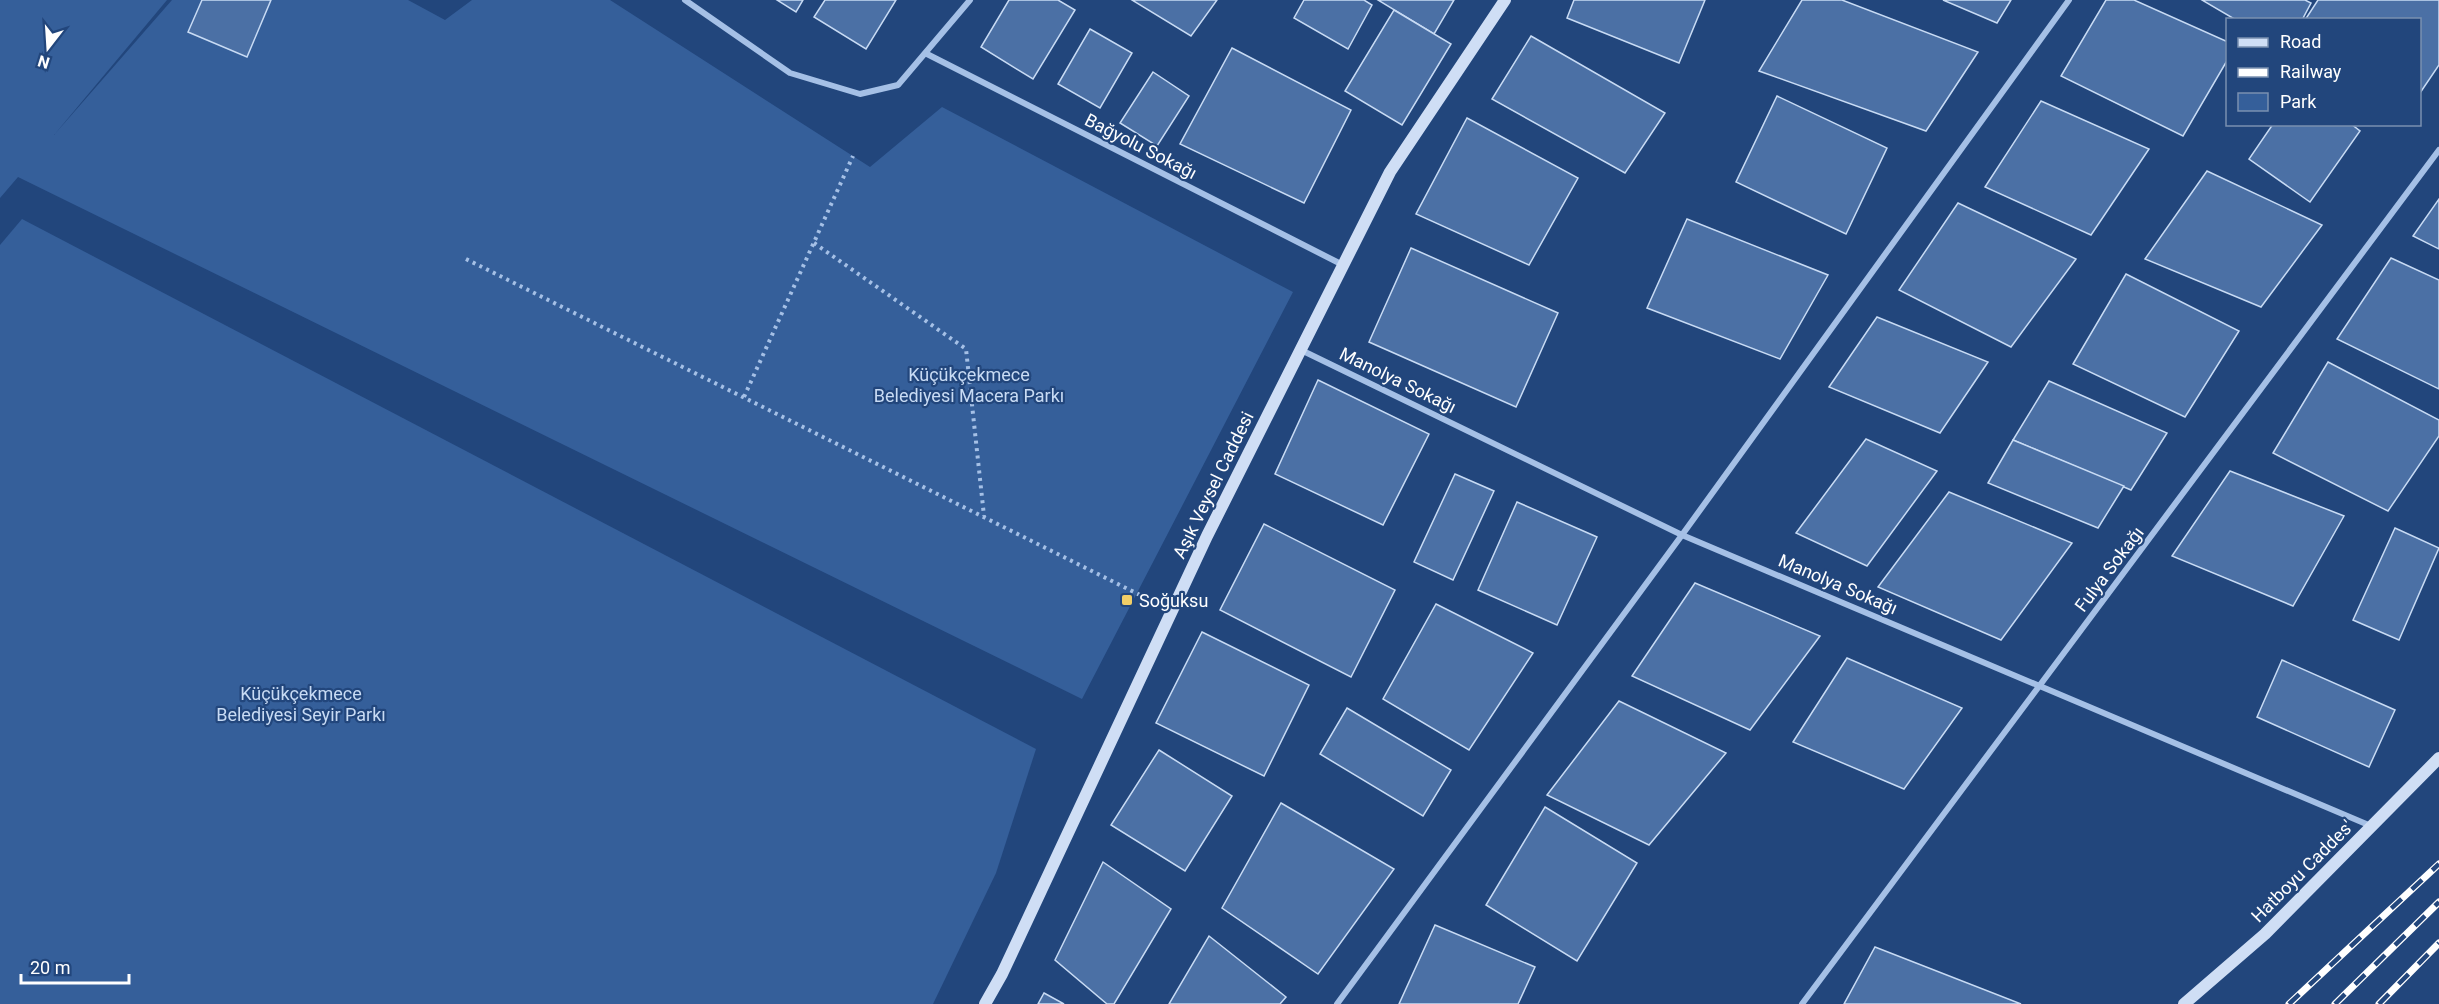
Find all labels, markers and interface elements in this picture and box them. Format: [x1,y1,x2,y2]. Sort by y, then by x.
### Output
north arrow [18,18,78,78]
legend [2226,18,2421,126]
text: Road [2280,31,2321,52]
text: N [36,51,52,73]
text: Railway [2280,61,2342,82]
text: Park [2280,91,2317,112]
street label: Bağyolu Sokağı [1081,109,1201,183]
street label: Manolya Sokağı [1336,343,1460,417]
park label: Küçükçekmece Belediyesi Macera Parkı [874,364,1064,406]
street label: Aşık Veysel Caddesi [1168,408,1258,562]
street label: Fulya Sokağı [2070,522,2148,616]
street label: Manolya Sokağı [1775,549,1901,619]
place label: Soğuksu [1139,590,1208,611]
marker: Soğuksu [1120,593,1134,607]
park label: Küçükçekmece Belediyesi Seyir Parkı [216,683,386,725]
street label: Hatboyu Caddes' [2247,816,2357,926]
scale bar [21,947,129,985]
text: 20 m [30,957,70,978]

